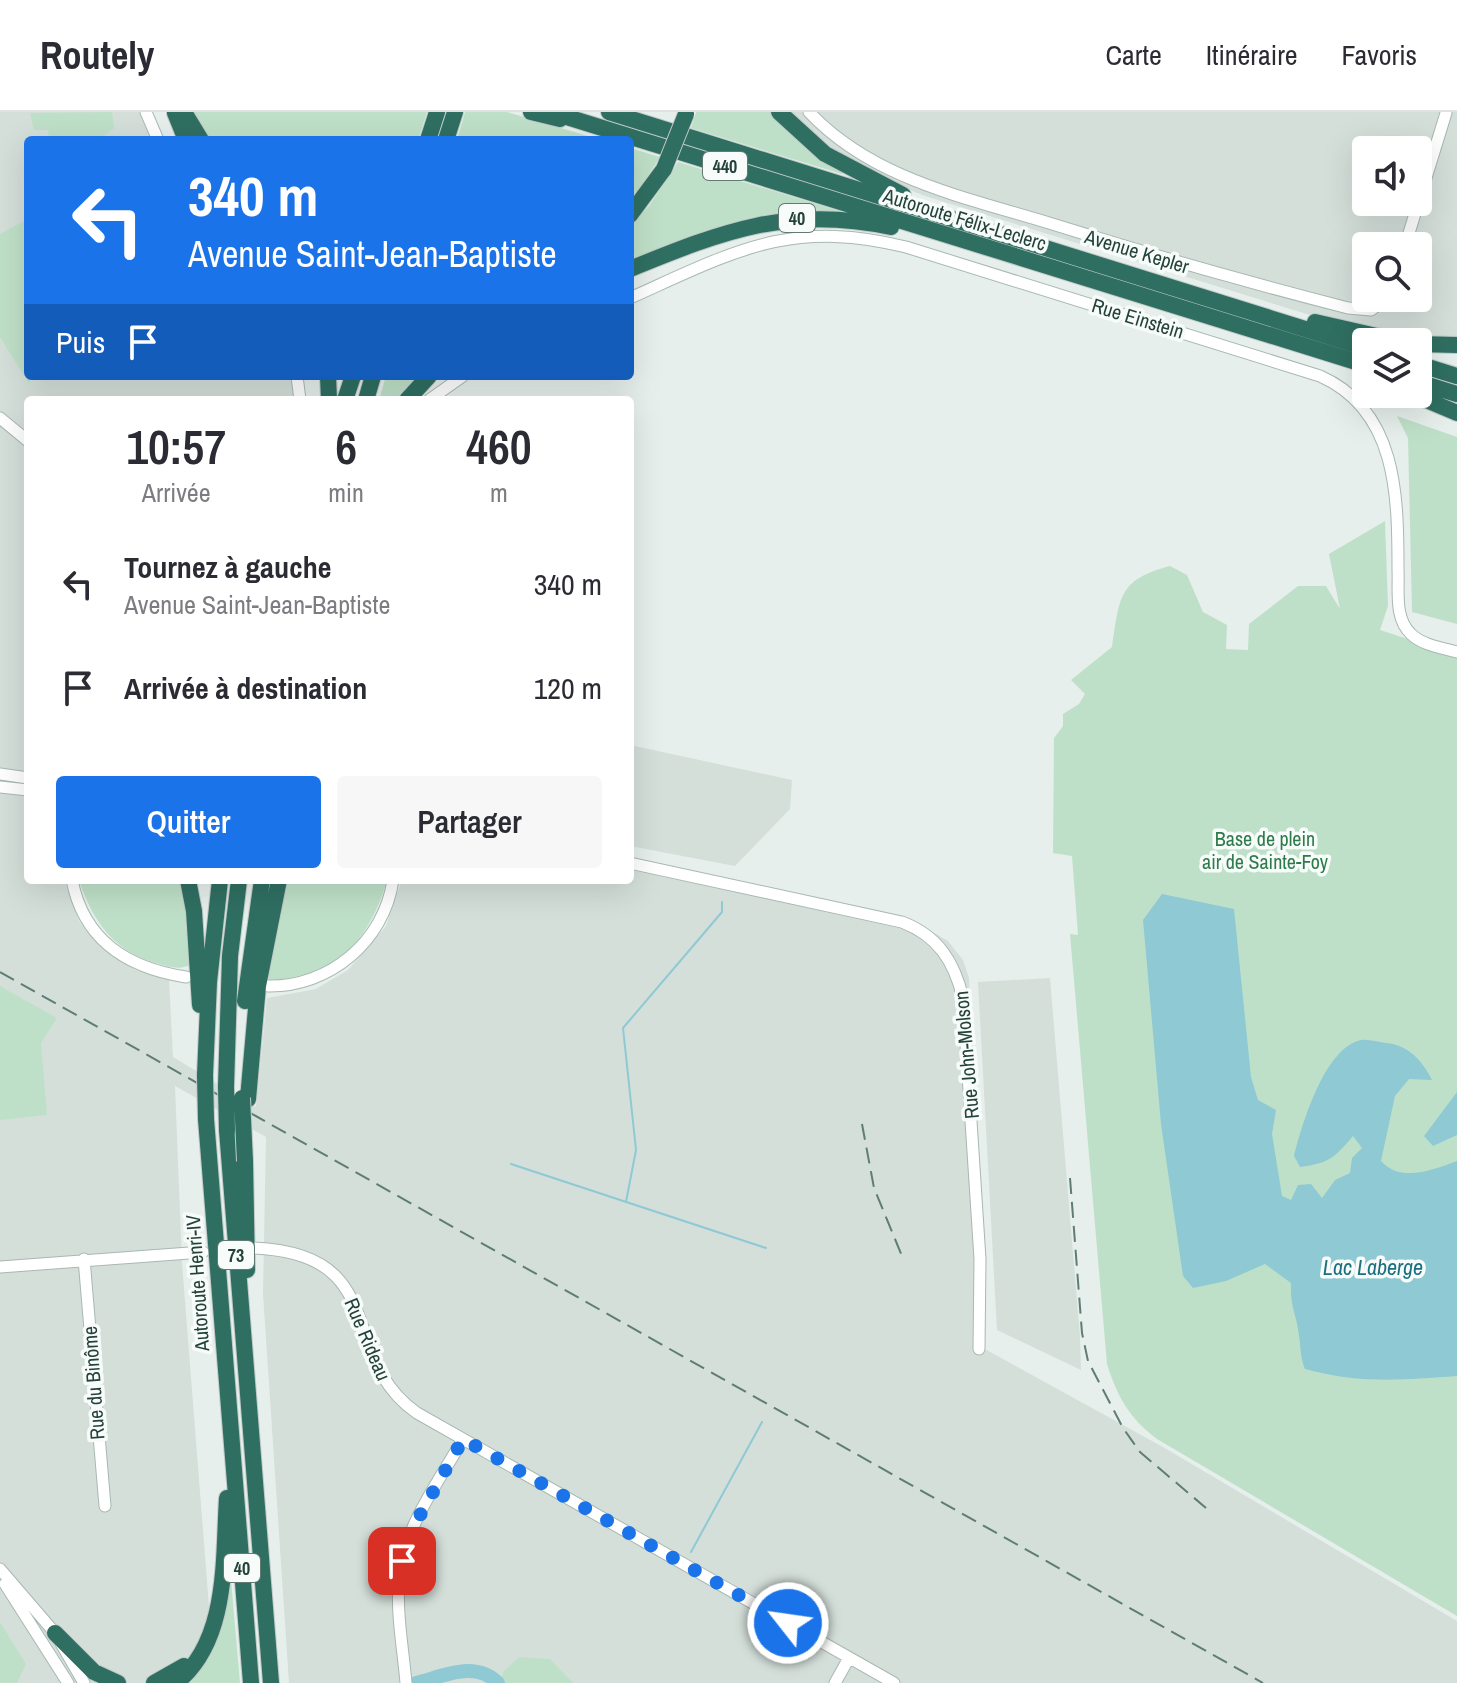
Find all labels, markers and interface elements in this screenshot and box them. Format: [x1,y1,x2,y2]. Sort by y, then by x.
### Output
text: Routely [40,30,154,81]
text: Carte [1106,36,1162,74]
text: Itinéraire [1206,36,1298,74]
text: Favoris [1342,36,1417,74]
map controls [1352,136,1432,408]
button: sound [1352,136,1432,216]
road number: 440 [703,152,747,180]
text: 340 m [188,158,318,233]
icon: left [56,168,160,272]
street label: Autoroute Félix-Leclerc [879,181,1050,257]
road number: 40 [779,204,815,232]
street label: Avenue Kepler [1081,222,1193,280]
text: Avenue Saint-Jean-Baptiste [188,230,557,278]
button: search [1352,232,1432,312]
street label: Rue Einstein [1089,291,1187,345]
icon: arrive [121,320,165,364]
text: Puis [56,322,105,362]
button: layers [1352,328,1432,408]
text: 10:57 [126,414,226,479]
text: 6 [335,414,357,479]
text: 460 [466,414,532,479]
text: Arrivée [142,475,211,510]
text: min [328,475,364,510]
text: m [490,475,508,510]
text: Tournez à gauche [124,547,331,587]
icon: left [56,562,100,606]
text: 340 m [534,564,602,604]
text: Avenue Saint-Jean-Baptiste [124,587,390,622]
icon: arrive [56,666,100,710]
text: Arrivée à destination [124,668,367,708]
text: 120 m [534,668,602,708]
button: Quitter [56,776,321,868]
button: Partager [337,776,602,868]
park label: Base de plein air de Sainte-Foy [1202,825,1329,875]
street label: Rue John-Molson [947,990,985,1120]
street label: Autoroute Henri-IV [179,1214,215,1353]
road number: 73 [218,1241,254,1269]
water label: Lac Laberge [1323,1252,1423,1282]
street label: Rue Rideau [338,1293,398,1385]
street label: Rue du Binôme [76,1325,110,1441]
pin [368,1527,436,1595]
icon: arrive [380,1539,424,1583]
road number: 40 [224,1554,260,1582]
position arrow [746,1581,830,1665]

